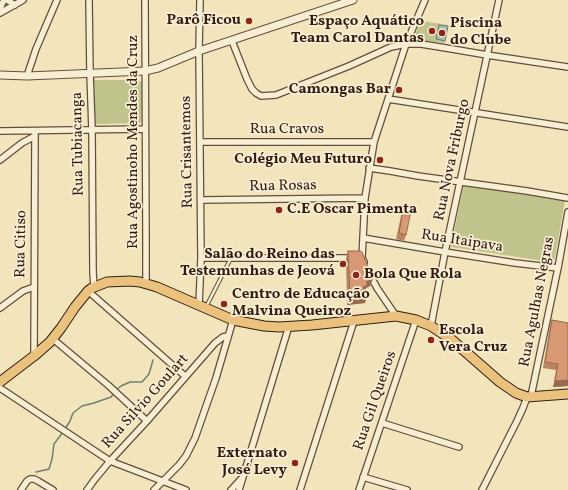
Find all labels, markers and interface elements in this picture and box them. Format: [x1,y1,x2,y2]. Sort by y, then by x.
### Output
place label: Parô Ficou [166,12,241,30]
place label: Espaço Aquático Team Carol Dantas [291,13,424,48]
place label: Piscina do Clube [450,15,511,50]
marker: Parô Ficou [244,16,254,26]
marker: Espaço Aquático Team Carol Dantas [427,26,437,36]
marker: Piscina do Clube [437,28,447,38]
street label: Rua Agostinoho Mendes da Cruz [125,35,143,249]
place label: Camongas Bar [289,81,391,99]
marker: Camongas Bar [394,85,404,95]
street label: Rua Tubiacanga [69,92,89,196]
street label: Rua Crisantemos [178,96,198,208]
street label: Rua Nova Friburgo [431,98,475,222]
street label: Rua Cravos [250,121,324,139]
place label: Colégio Meu Futuro [234,151,372,169]
marker: Colégio Meu Futuro [375,155,385,165]
street label: Rua Rosas [249,177,317,197]
place label: C.E Oscar Pimenta [287,201,417,219]
marker: C.E Oscar Pimenta [274,205,284,215]
street label: Rua Citiso [12,210,32,278]
street label: Rua Itaipava [420,227,504,257]
street label: Rua Agulhas Negras [517,235,559,369]
place label: Salão do Reino das Testemunhas de Jeová [180,246,335,281]
marker: Salão do Reino das Testemunhas de Jeová [338,259,348,269]
place label: Bola Que Rola [364,266,462,284]
marker: Bola Que Rola [351,270,361,280]
place label: Centro de Educação Malvina Queiroz [232,286,370,321]
marker: Centro de Educação Malvina Queiroz [219,299,229,309]
place label: Escola Vera Cruz [439,322,508,357]
marker: Escola Vera Cruz [426,335,436,345]
street label: Rua Gil Queiros [351,349,401,453]
street label: Rua Silvio Goulart [99,351,193,453]
place label: Externato José Levy [217,445,287,480]
marker: Externato José Levy [290,458,300,468]

